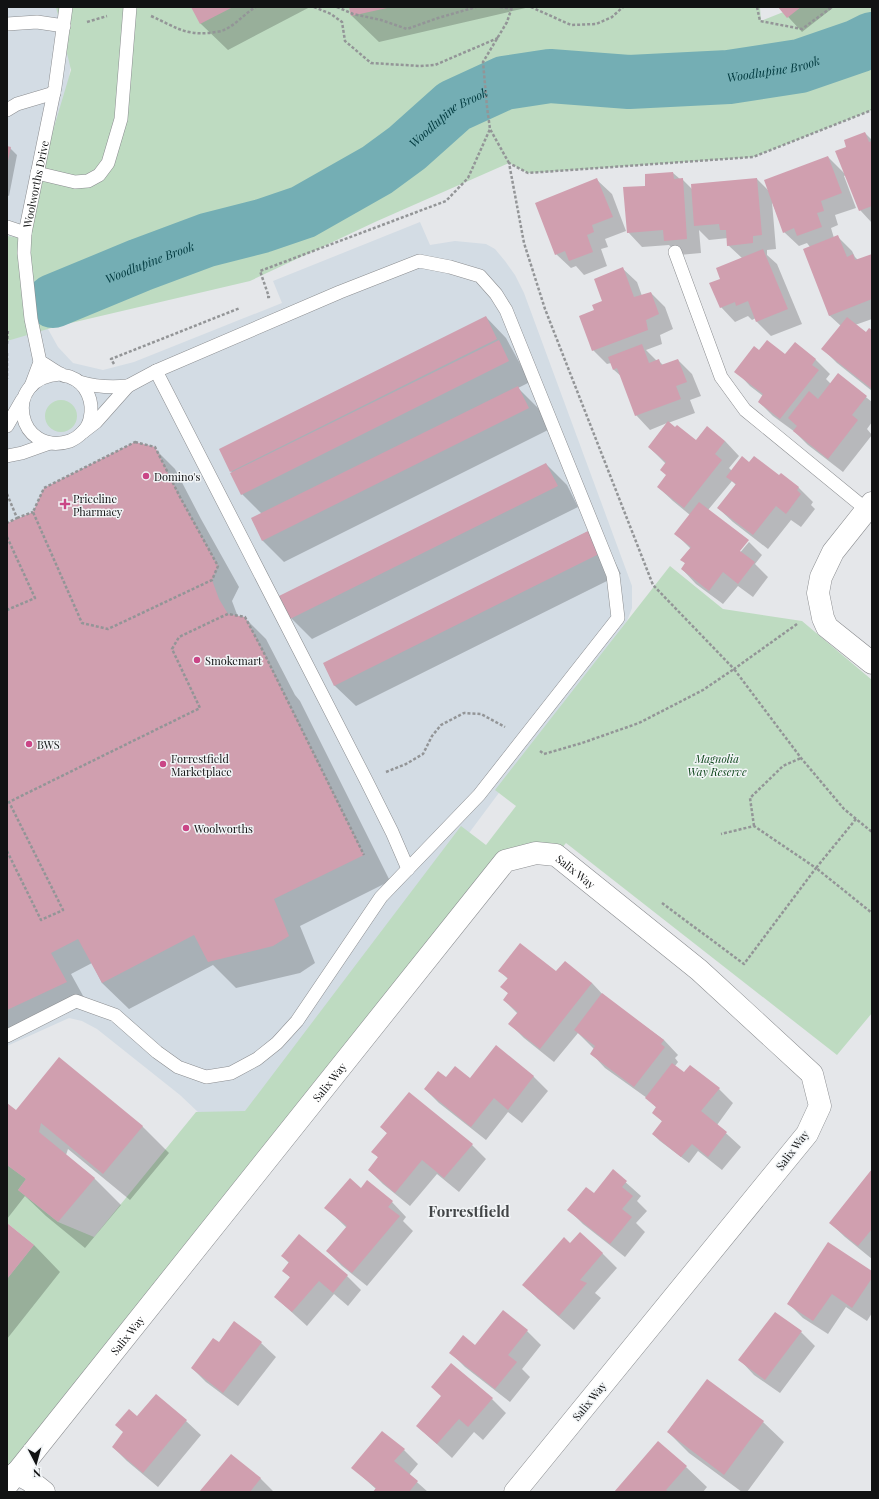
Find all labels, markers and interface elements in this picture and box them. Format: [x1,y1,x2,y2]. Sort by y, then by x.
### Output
water label: Woodlupine Brook [726,52,822,85]
water label: Woodlupine Brook [405,84,490,151]
street label: Woolworths Drive [19,139,51,230]
water label: Woodlupine Brook [102,238,196,287]
place label: Domino's [154,469,200,484]
marker: Domino's [141,471,151,481]
place label: Priceline Pharmacy [73,491,123,519]
marker: Priceline Pharmacy [60,499,70,509]
place label: Smokemart [205,653,262,668]
marker: Smokemart [192,655,202,665]
place label: BWS [37,737,60,752]
marker: BWS [24,739,34,749]
place label: Forrestfield Marketplace [171,751,232,779]
park label: Magnolia Way Reserve [687,751,747,779]
marker: Forrestfield Marketplace [158,759,168,769]
place label: Woolworths [193,821,253,836]
marker: Woolworths [181,823,191,833]
street label: Salix Way [553,851,599,892]
street label: Salix Way [309,1059,349,1104]
street label: Salix Way [772,1127,812,1173]
district label: Forrestfield [428,1201,510,1221]
street label: Salix Way [106,1312,147,1358]
street label: Salix Way [569,1378,610,1424]
north arrow [16,1443,56,1483]
text: N [32,1466,42,1481]

